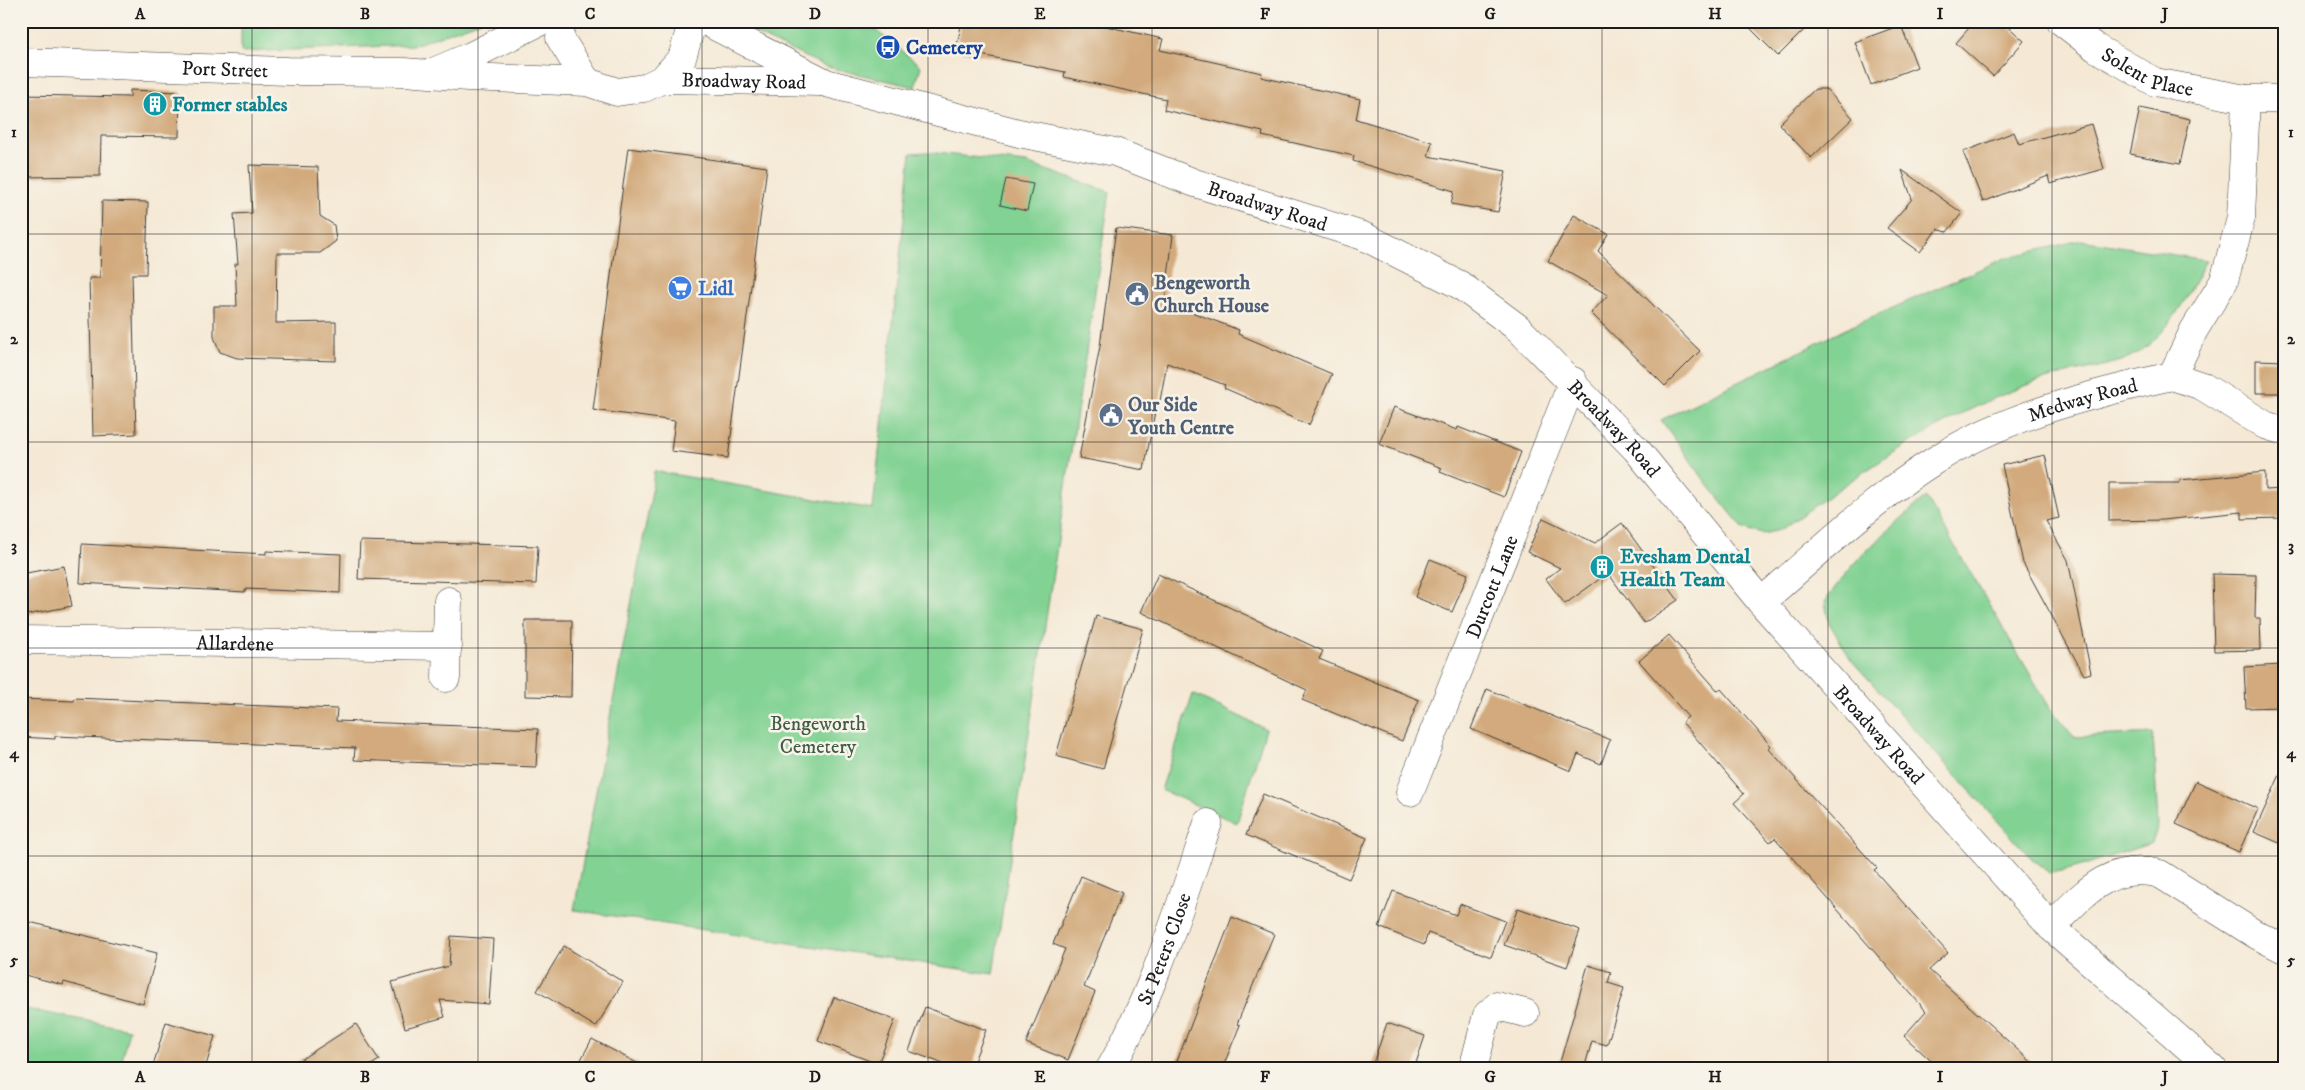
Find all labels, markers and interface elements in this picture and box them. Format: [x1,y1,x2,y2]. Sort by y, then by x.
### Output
text: A [134,4,146,24]
text: B [360,4,370,24]
text: C [585,4,595,24]
text: D [809,4,821,24]
text: E [1034,4,1046,24]
text: F [1260,4,1270,24]
text: G [1484,4,1496,24]
text: H [1708,4,1722,24]
text: I [1937,4,1944,24]
text: J [2160,4,2169,24]
bus stop icon: Cemetery [875,34,901,60]
place label: Cemetery [906,36,983,61]
street label: Solent Place [2096,43,2195,103]
street label: Port Street [181,56,268,84]
street label: Broadway Road [681,68,806,96]
building icon: Former stables [142,91,168,117]
place label: Former stables [172,93,288,118]
text: 1 [11,122,17,142]
text: 1 [2288,122,2294,142]
street label: Broadway Road [1204,177,1330,238]
place label: Bengeworth Church House [1154,271,1270,319]
supermarket icon: Lidl [667,275,693,301]
place label: Lidl [698,277,735,302]
public building icon: Bengeworth Church House [1124,281,1150,307]
text: 2 [10,329,19,349]
text: 2 [2287,329,2296,349]
street label: Medway Road [2025,373,2140,429]
street label: Broadway Road [1562,375,1665,483]
place label: Our Side Youth Centre [1127,393,1235,441]
public building icon: Our Side Youth Centre [1098,402,1124,428]
street label: Durcott Lane [1461,532,1525,642]
text: 3 [11,536,17,556]
text: 3 [2288,536,2294,556]
place label: Evesham Dental Health Team [1620,545,1751,593]
building icon: Evesham Dental Health Team [1589,554,1615,580]
street label: Allardene [196,631,274,658]
street label: Broadway Road [1827,681,1929,790]
park label: Bengeworth Cemetery [770,712,867,760]
text: 4 [8,743,19,763]
text: 4 [2285,743,2296,763]
street label: St Peters Close [1133,890,1198,1009]
text: 5 [9,950,18,970]
text: 5 [2286,950,2295,970]
text: A [134,1067,146,1087]
text: B [360,1067,370,1087]
text: C [585,1067,595,1087]
text: D [809,1067,821,1087]
text: E [1034,1067,1046,1087]
text: F [1260,1067,1270,1087]
text: G [1484,1067,1496,1087]
text: H [1708,1067,1722,1087]
text: I [1937,1067,1944,1087]
text: J [2160,1067,2169,1087]

